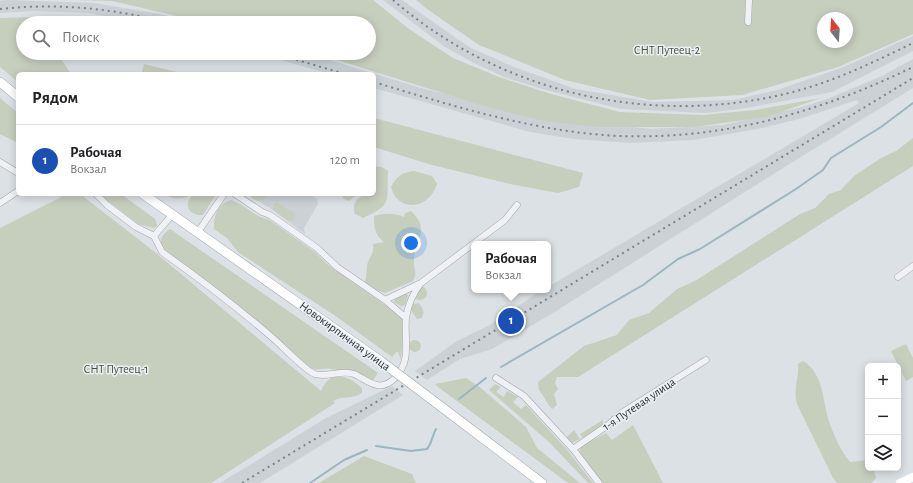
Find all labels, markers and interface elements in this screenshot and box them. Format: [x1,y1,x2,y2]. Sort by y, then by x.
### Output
north arrow [817,12,853,48]
search box [16,16,376,60]
icon: search [30,27,52,49]
text: Поиск [62,30,100,45]
park label: СНТ Путеец-2 [634,44,701,57]
text: Рядом [32,89,78,106]
text: Рабочая [70,145,122,160]
text: 1 [43,154,47,167]
text: 120 m [330,154,360,167]
text: Вокзал [70,163,107,176]
your location [401,233,421,253]
popup [471,241,551,293]
text: Рабочая [485,251,537,266]
text: Вокзал [485,269,522,282]
street label: Новокирпичная улица [297,299,393,374]
pin: 1 [498,306,524,336]
park label: СНТ Путеец-1 [84,363,148,376]
map controls [865,363,901,471]
button: + [865,363,901,399]
street label: 1-я Путевая улица [601,375,678,433]
button: − [865,399,901,435]
button: layers [865,435,901,471]

